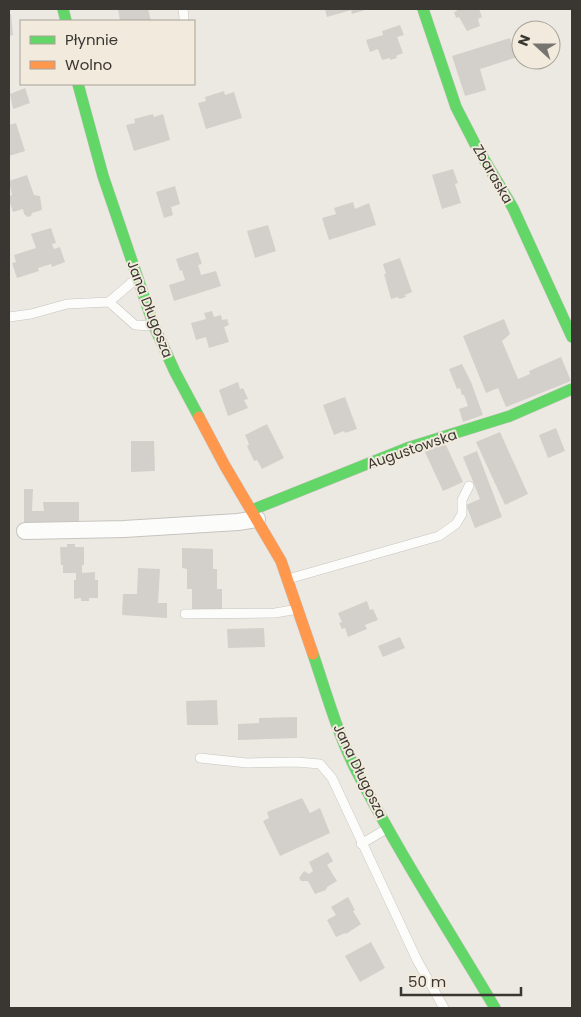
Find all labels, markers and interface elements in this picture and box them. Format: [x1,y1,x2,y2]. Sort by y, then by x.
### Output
legend [20,20,195,85]
north arrow [511,20,561,70]
text: Płynnie [65,29,118,50]
text: N [513,32,535,49]
text: Wolno [65,54,112,75]
street label: Zbaraska [468,141,518,207]
street label: Jana Długosza [122,257,178,361]
street label: Augustowska [364,424,460,474]
street label: Jana Długosza [328,720,392,822]
scale bar [401,964,521,996]
text: 50 m [408,971,446,992]

